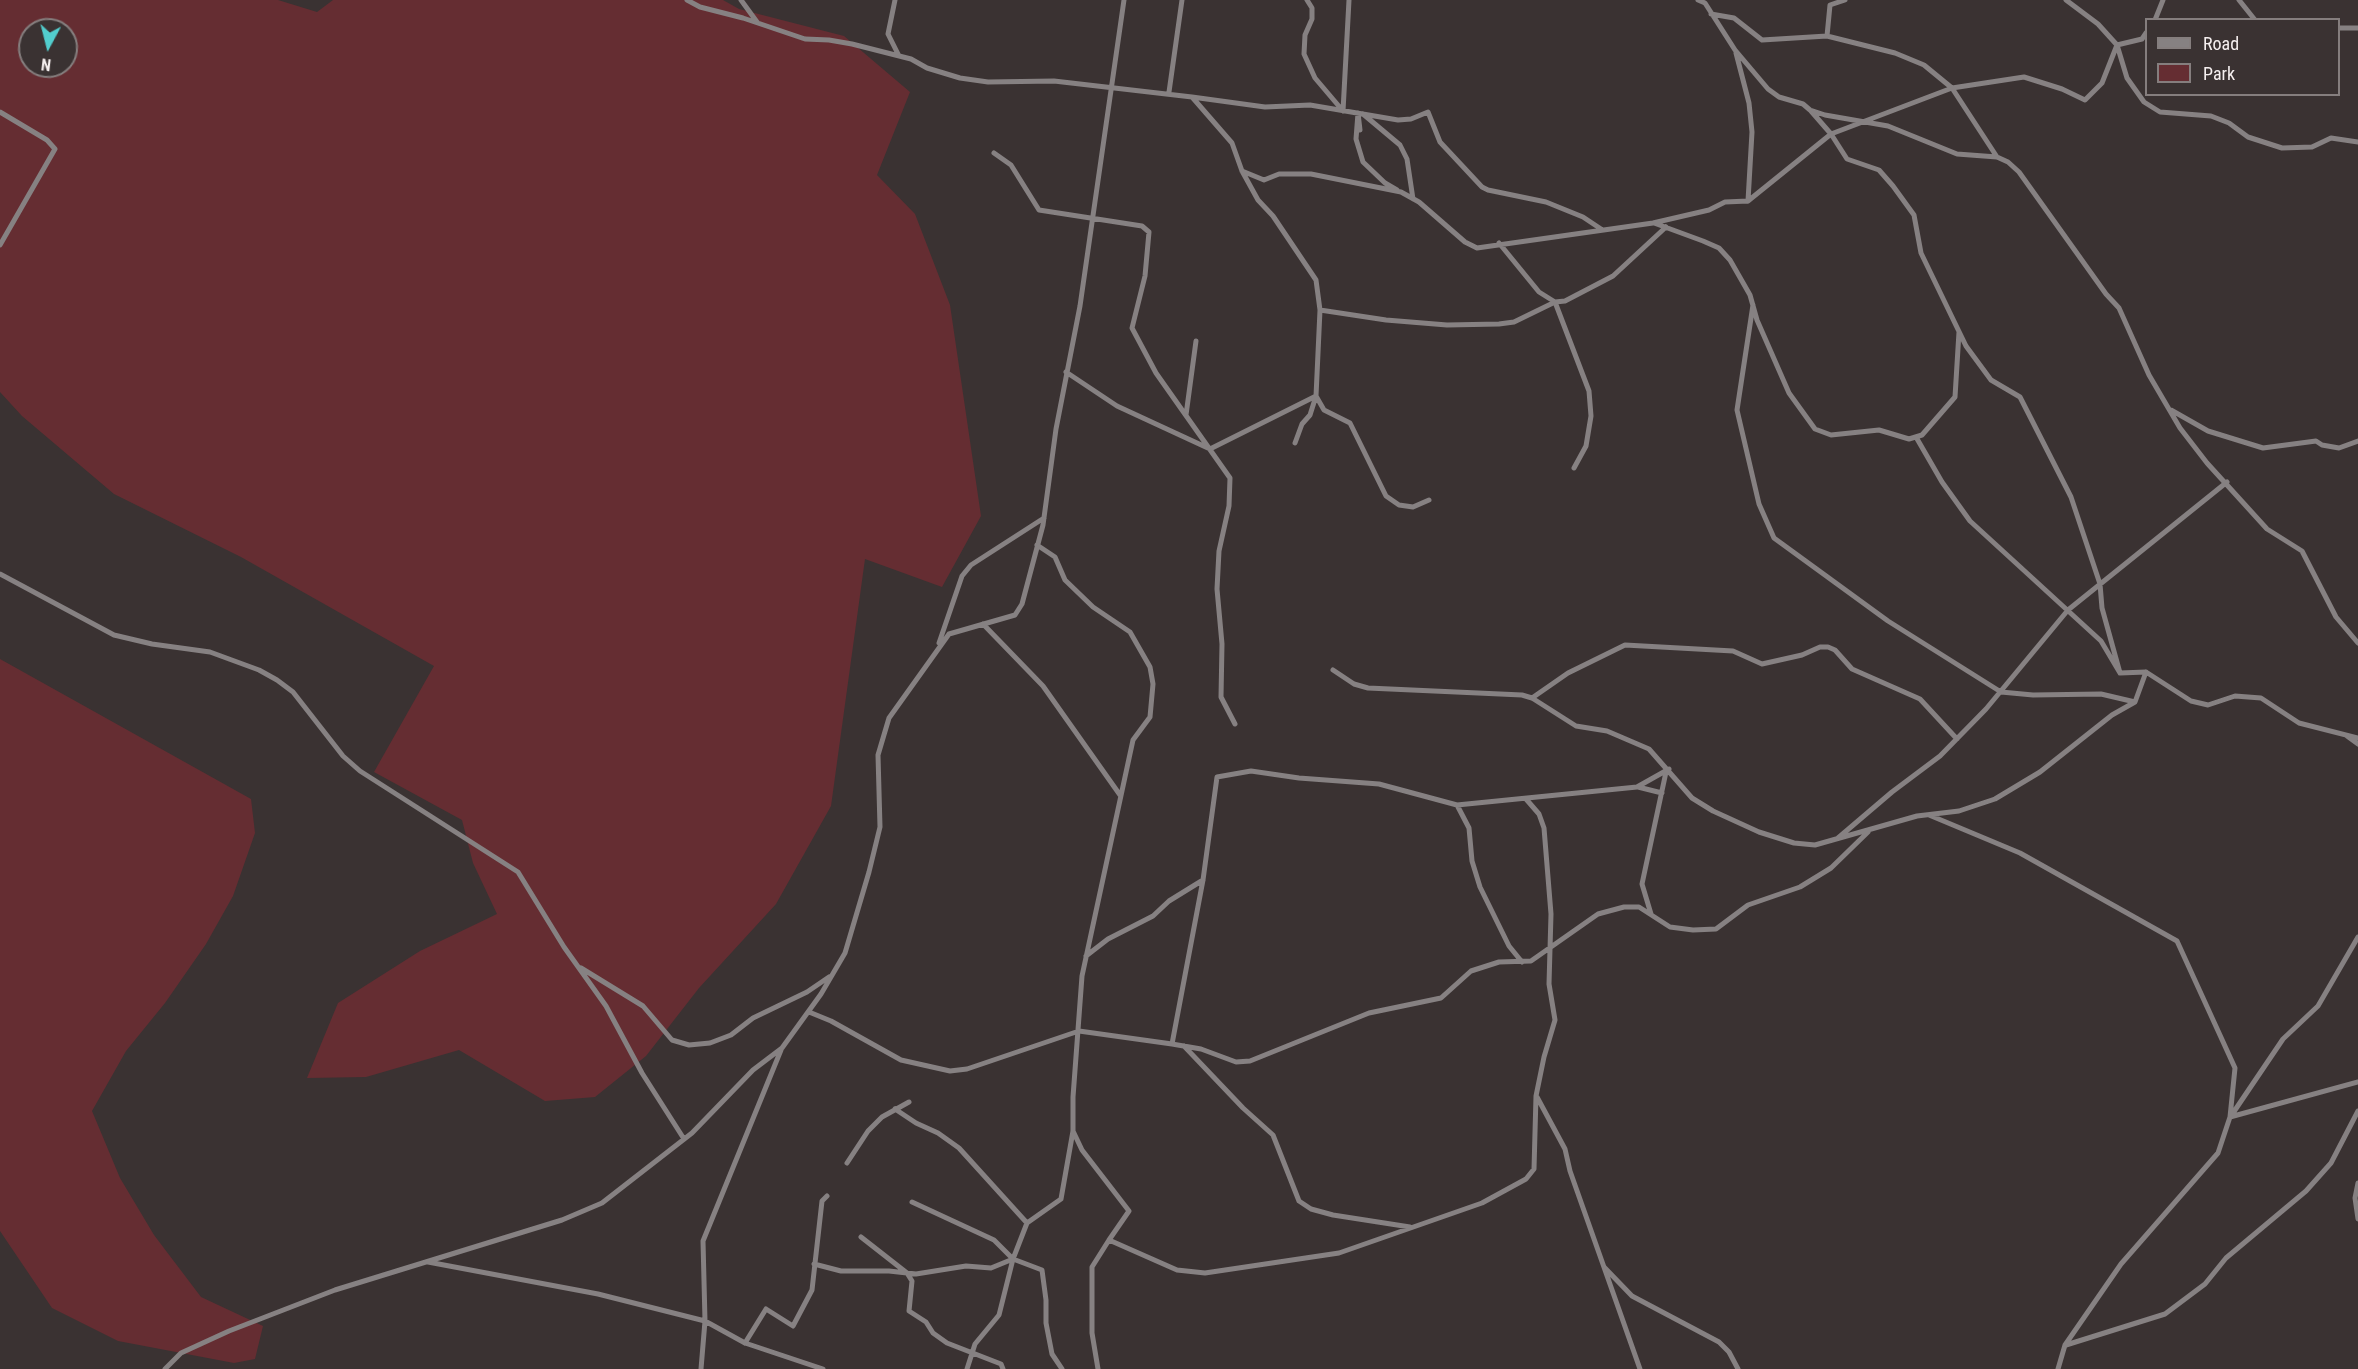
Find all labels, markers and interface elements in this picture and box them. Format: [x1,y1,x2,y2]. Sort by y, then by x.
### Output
north arrow [18,18,78,78]
legend [2145,18,2340,96]
text: Road [2203,33,2239,54]
text: N [40,54,52,74]
text: Park [2203,63,2235,84]

